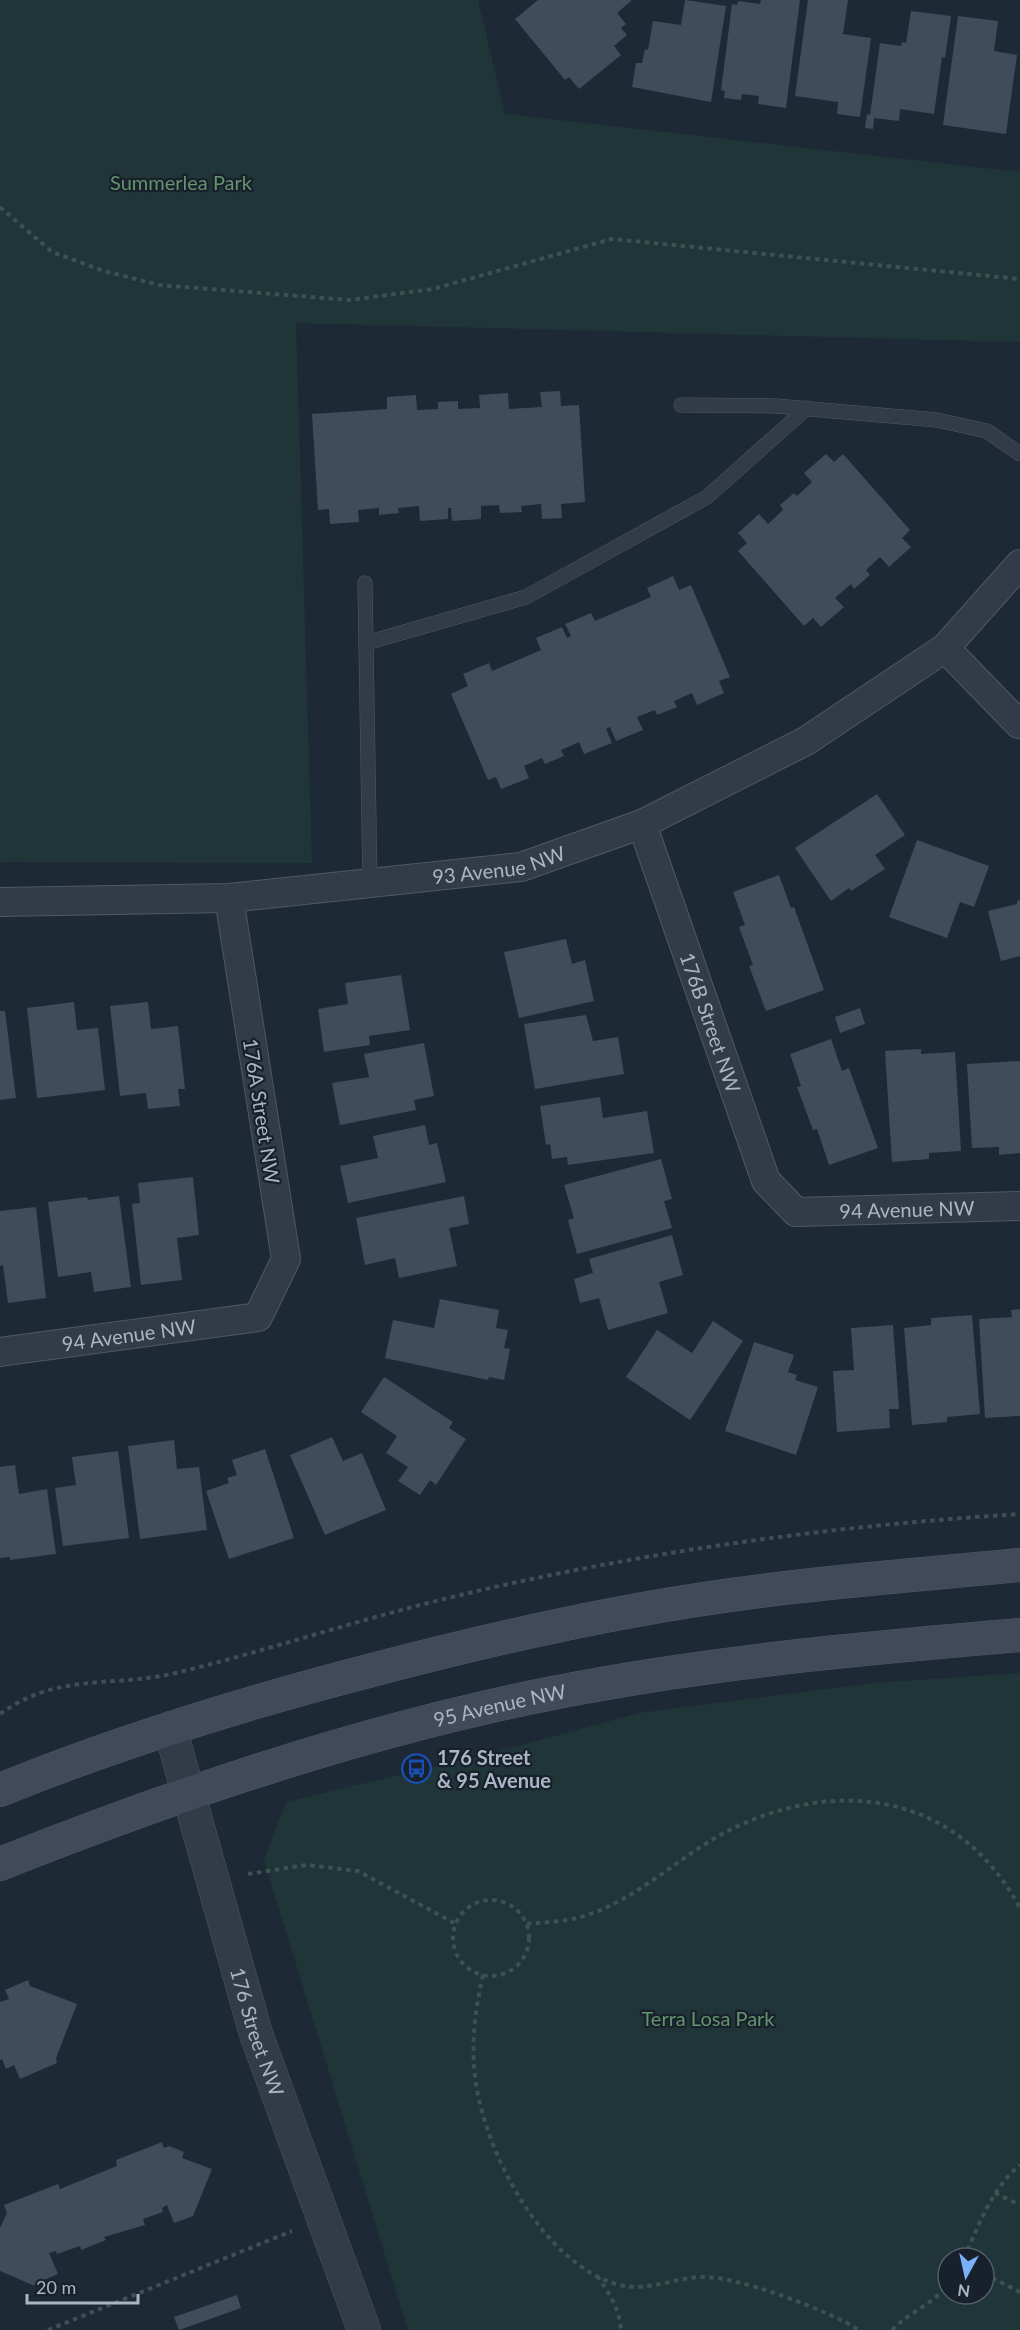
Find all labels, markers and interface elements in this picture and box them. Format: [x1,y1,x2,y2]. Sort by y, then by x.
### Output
park label: Summerlea Park [110,170,253,194]
street label: 93 Avenue NW [431,840,568,888]
street label: 176B Street NW [676,949,746,1096]
street label: 176A Street NW [239,1037,285,1186]
street label: 94 Avenue NW [839,1195,975,1223]
street label: 94 Avenue NW [60,1314,198,1355]
street label: 95 Avenue NW [431,1679,568,1731]
place label: 176 Street & 95 Avenue [437,1745,551,1792]
bus stop icon: 176 Street & 95 Avenue [400,1753,432,1785]
street label: 176 Street NW [226,1965,290,2099]
park label: Terra Losa Park [641,2006,775,2030]
north arrow [936,2246,996,2306]
scale bar [27,2267,138,2305]
text: 20 m [36,2276,76,2298]
text: N [956,2281,971,2302]

